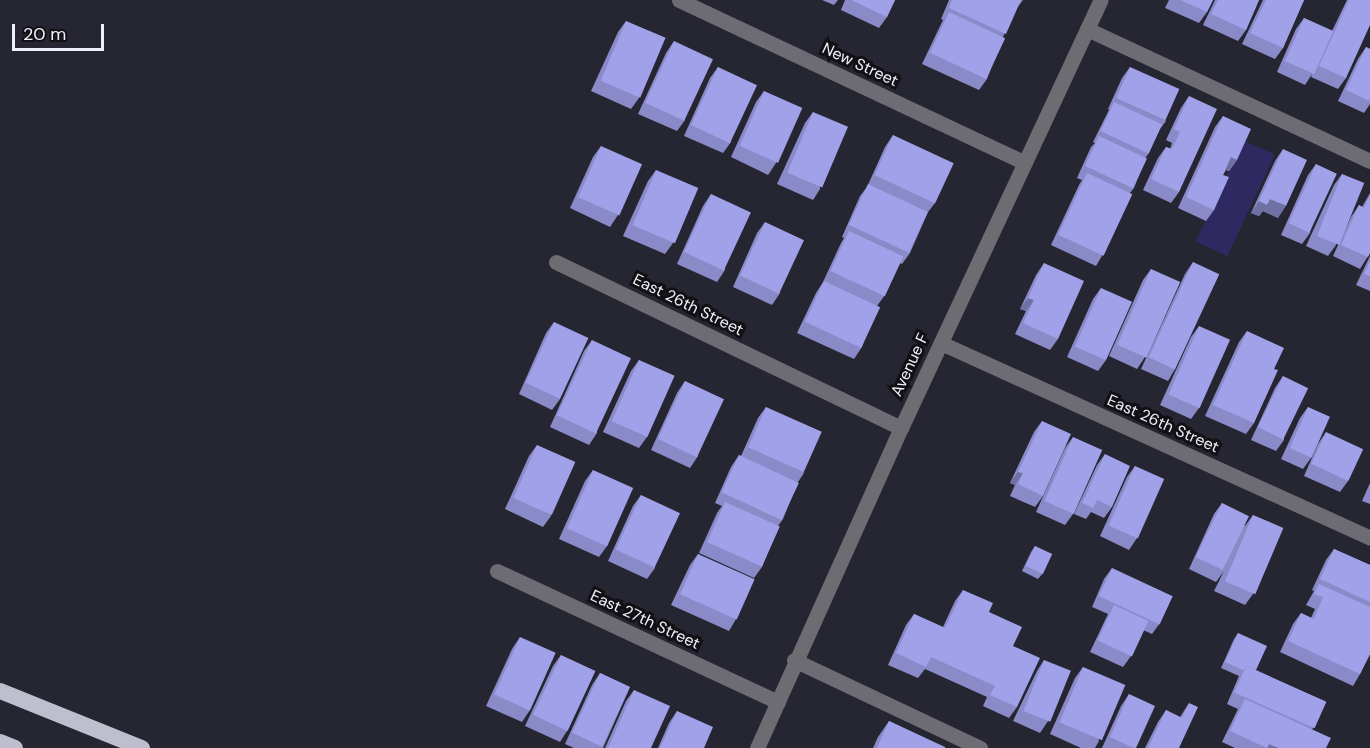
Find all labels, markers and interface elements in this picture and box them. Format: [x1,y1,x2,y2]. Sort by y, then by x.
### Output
scale bar [15,12,106,50]
text: 20 m [23,22,66,46]
street label: New Street [819,39,901,91]
street label: East 26th Street [630,270,746,340]
street label: Avenue F [887,330,933,400]
street label: East 26th Street [1104,391,1222,457]
street label: East 27th Street [587,586,703,654]

